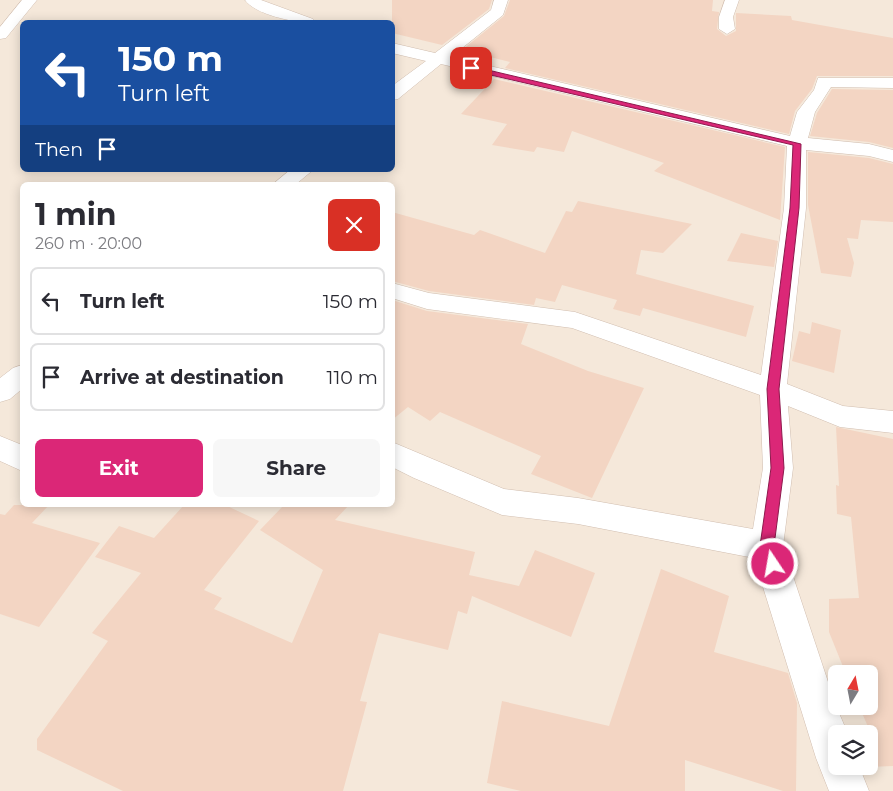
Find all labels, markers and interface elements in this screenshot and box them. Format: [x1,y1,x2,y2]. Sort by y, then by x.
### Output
text: 150 m [118,37,223,80]
icon: left [35,40,100,105]
pin [450,47,492,89]
icon: arrive [457,54,485,82]
text: Turn left [118,80,210,107]
icon: arrive [93,135,121,163]
text: Then [35,138,83,161]
text: 1 min [35,196,116,233]
button: close [328,199,380,251]
text: 260 m · 20:00 [35,234,142,253]
icon: left [37,287,65,315]
text: Turn left [80,290,165,313]
text: 150 m [323,290,378,313]
icon: arrive [37,363,65,391]
text: Arrive at destination [80,366,284,389]
text: 110 m [327,366,378,389]
button: Exit [35,439,203,497]
button: Share [213,439,380,497]
position arrow [746,537,798,589]
north arrow [828,665,878,715]
map controls [828,665,878,775]
button: layers [828,725,878,775]

